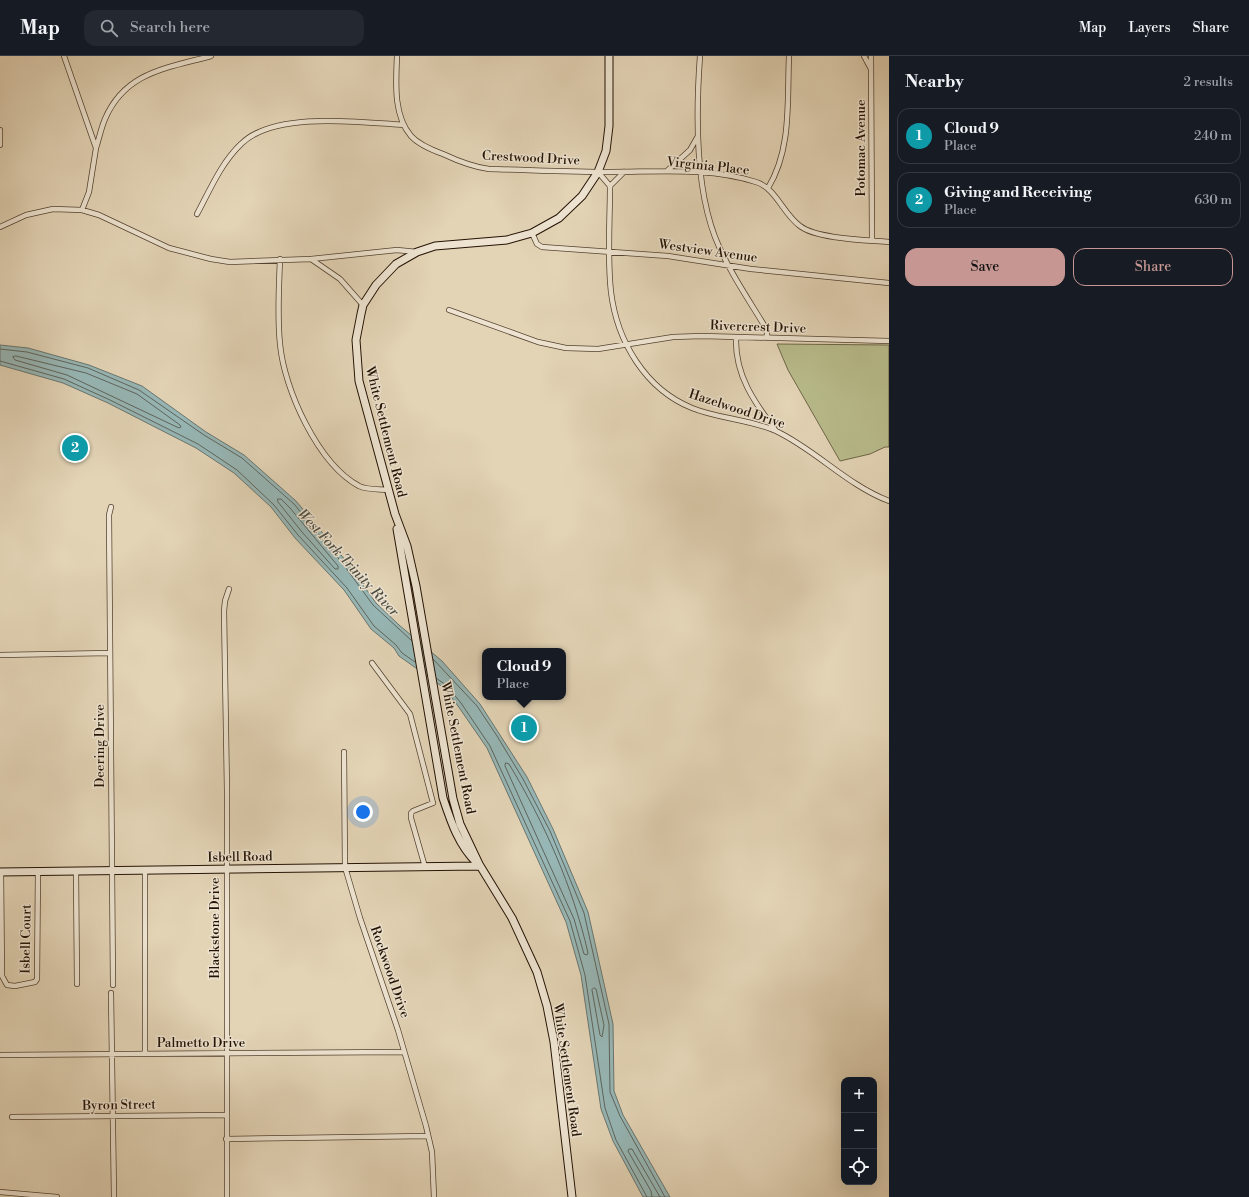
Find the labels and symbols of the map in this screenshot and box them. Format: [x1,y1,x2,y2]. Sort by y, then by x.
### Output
street label: Potomac Avenue [853,99,869,197]
street label: Crestwood Drive [482,147,581,169]
street label: Virginia Place [665,154,751,178]
street label: Westview Avenue [657,236,759,266]
street label: Rivercrest Drive [710,317,807,337]
street label: White Settlement Road [362,364,410,500]
street label: Hazelwood Drive [687,386,788,432]
pin: 2 [62,433,88,463]
water label: West Fork Trinity River [293,505,403,621]
street label: White Settlement Road [437,680,479,816]
street label: Deering Drive [92,704,108,788]
pin: 1 [511,713,537,743]
your location [353,802,373,822]
street label: Isbell Road [207,848,273,866]
street label: Blackstone Drive [207,877,223,980]
street label: Isbell Court [17,904,35,974]
street label: Rockwood Drive [367,924,413,1020]
street label: White Settlement Road [550,1001,584,1138]
street label: Palmetto Drive [157,1035,246,1051]
street label: Byron Street [81,1096,156,1114]

